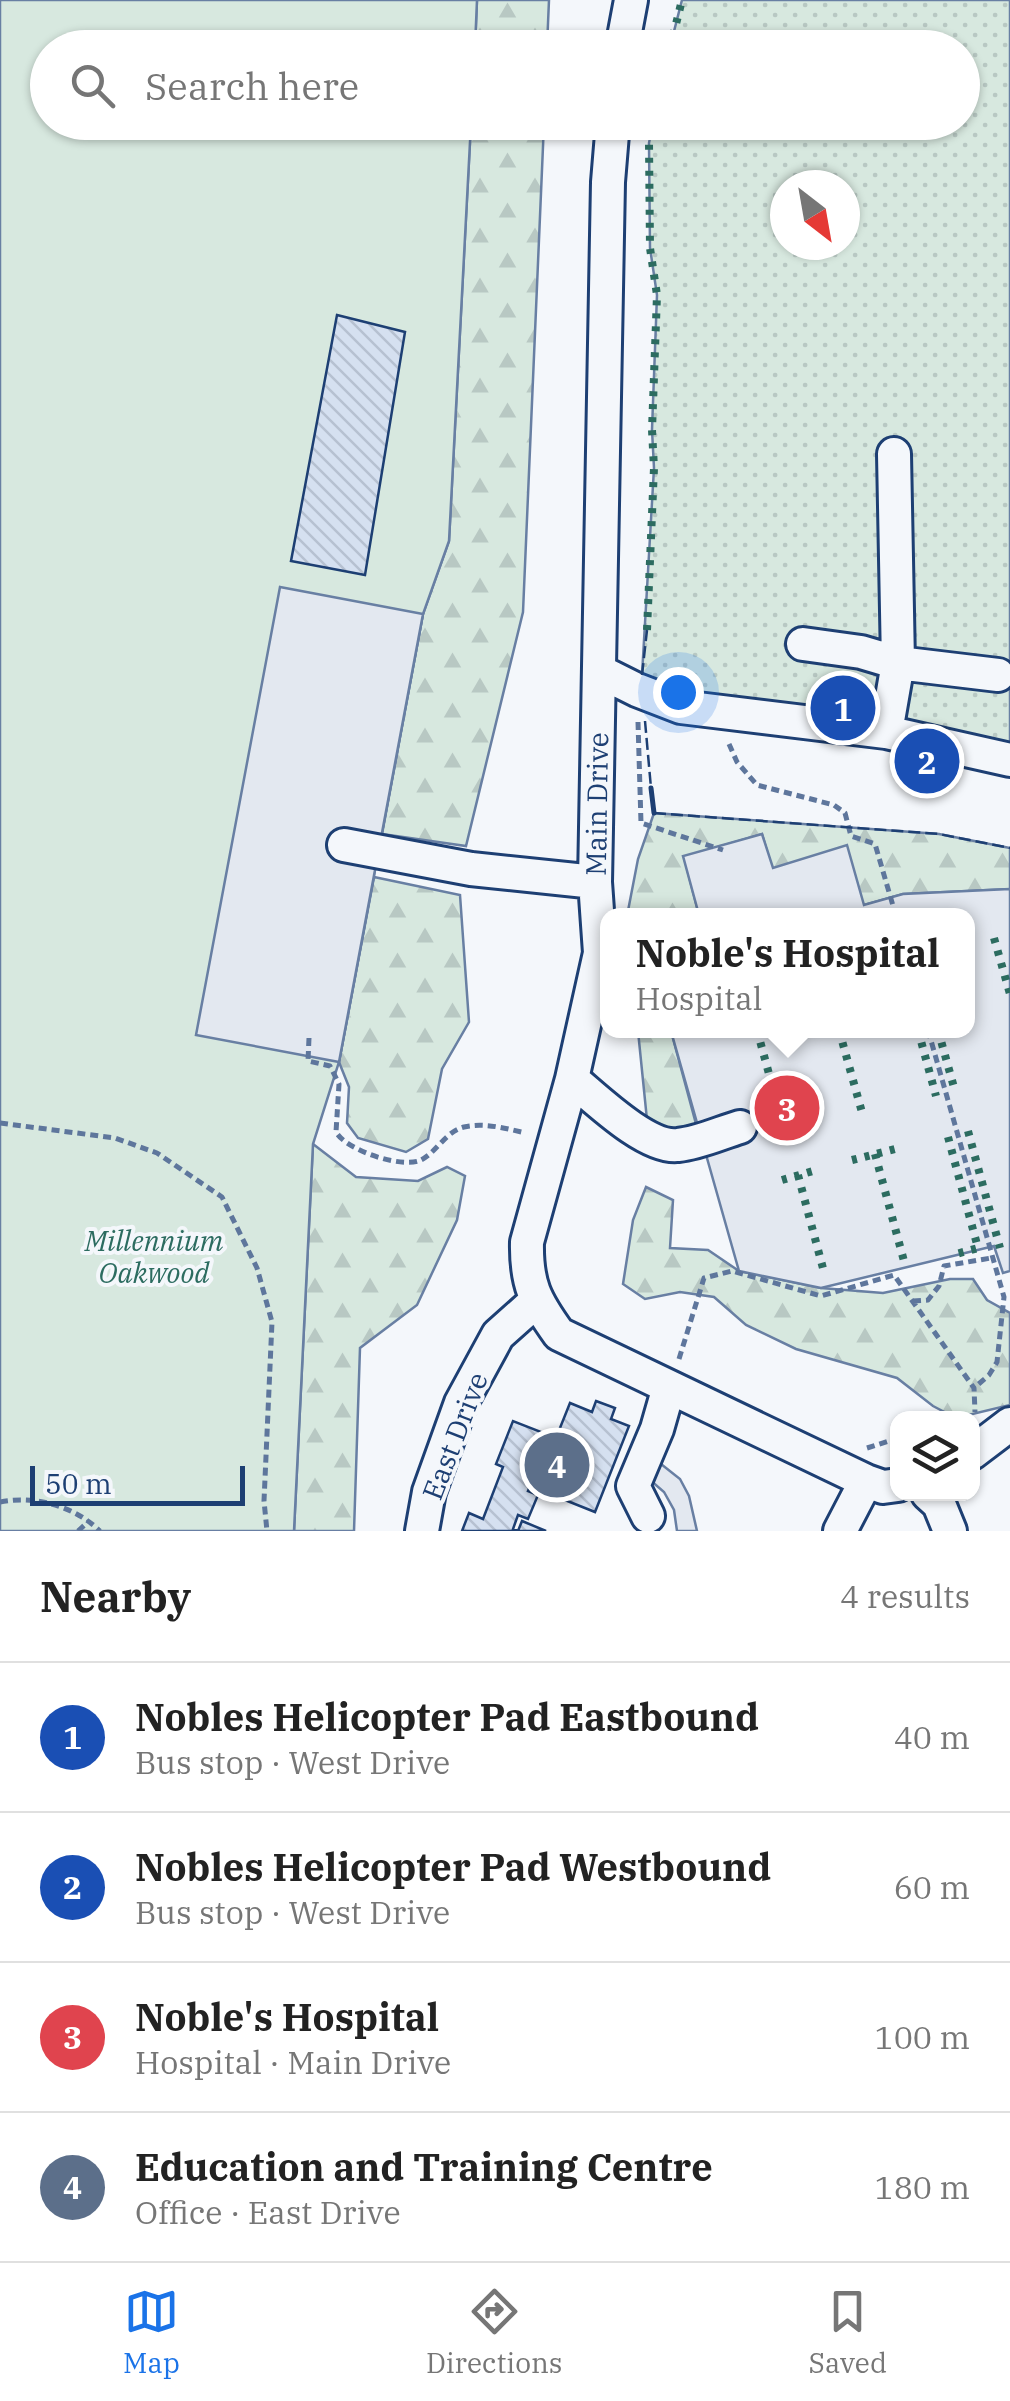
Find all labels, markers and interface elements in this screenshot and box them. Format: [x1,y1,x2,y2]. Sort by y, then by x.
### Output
search box [30,30,980,140]
icon: search [65,58,120,113]
text: Search here [145,61,359,110]
north arrow [770,170,860,260]
your location [653,667,704,718]
pin: 1 [810,670,876,746]
pin: 2 [894,724,960,798]
street label: Main Drive [577,732,616,876]
popup [600,908,975,1038]
text: Noble's Hospital [635,928,940,977]
text: Hospital [635,977,762,1019]
pin: 3 [754,1070,820,1146]
park label: Millennium Oakwood [84,1222,224,1291]
street label: East Drive [413,1367,496,1505]
map controls [890,1411,980,1501]
button: layers [890,1411,980,1501]
pin: 4 [524,1428,590,1502]
scale bar [30,1461,245,1506]
text: 50 m [45,1465,112,1502]
text: Nearby [40,1569,191,1624]
text: 4 results [840,1575,970,1617]
text: Nobles Helicopter Pad Eastbound [135,1692,759,1741]
text: 1 [63,1716,82,1758]
text: 40 m [894,1716,970,1758]
text: Bus stop · West Drive [135,1741,450,1783]
text: Nobles Helicopter Pad Westbound [135,1842,771,1891]
text: 2 [63,1866,82,1908]
text: 60 m [894,1866,970,1908]
text: Bus stop · West Drive [135,1891,450,1933]
text: Noble's Hospital [135,1992,439,2041]
text: 3 [63,2016,82,2058]
text: 100 m [874,2016,970,2058]
text: Hospital · Main Drive [135,2041,451,2083]
text: Education and Training Centre [135,2142,713,2191]
text: 4 [63,2166,82,2208]
text: 180 m [874,2166,970,2208]
text: Office · East Drive [135,2191,401,2233]
tab: Map [123,2284,180,2381]
tab: Directions [426,2284,563,2381]
tab: Saved [809,2284,887,2381]

